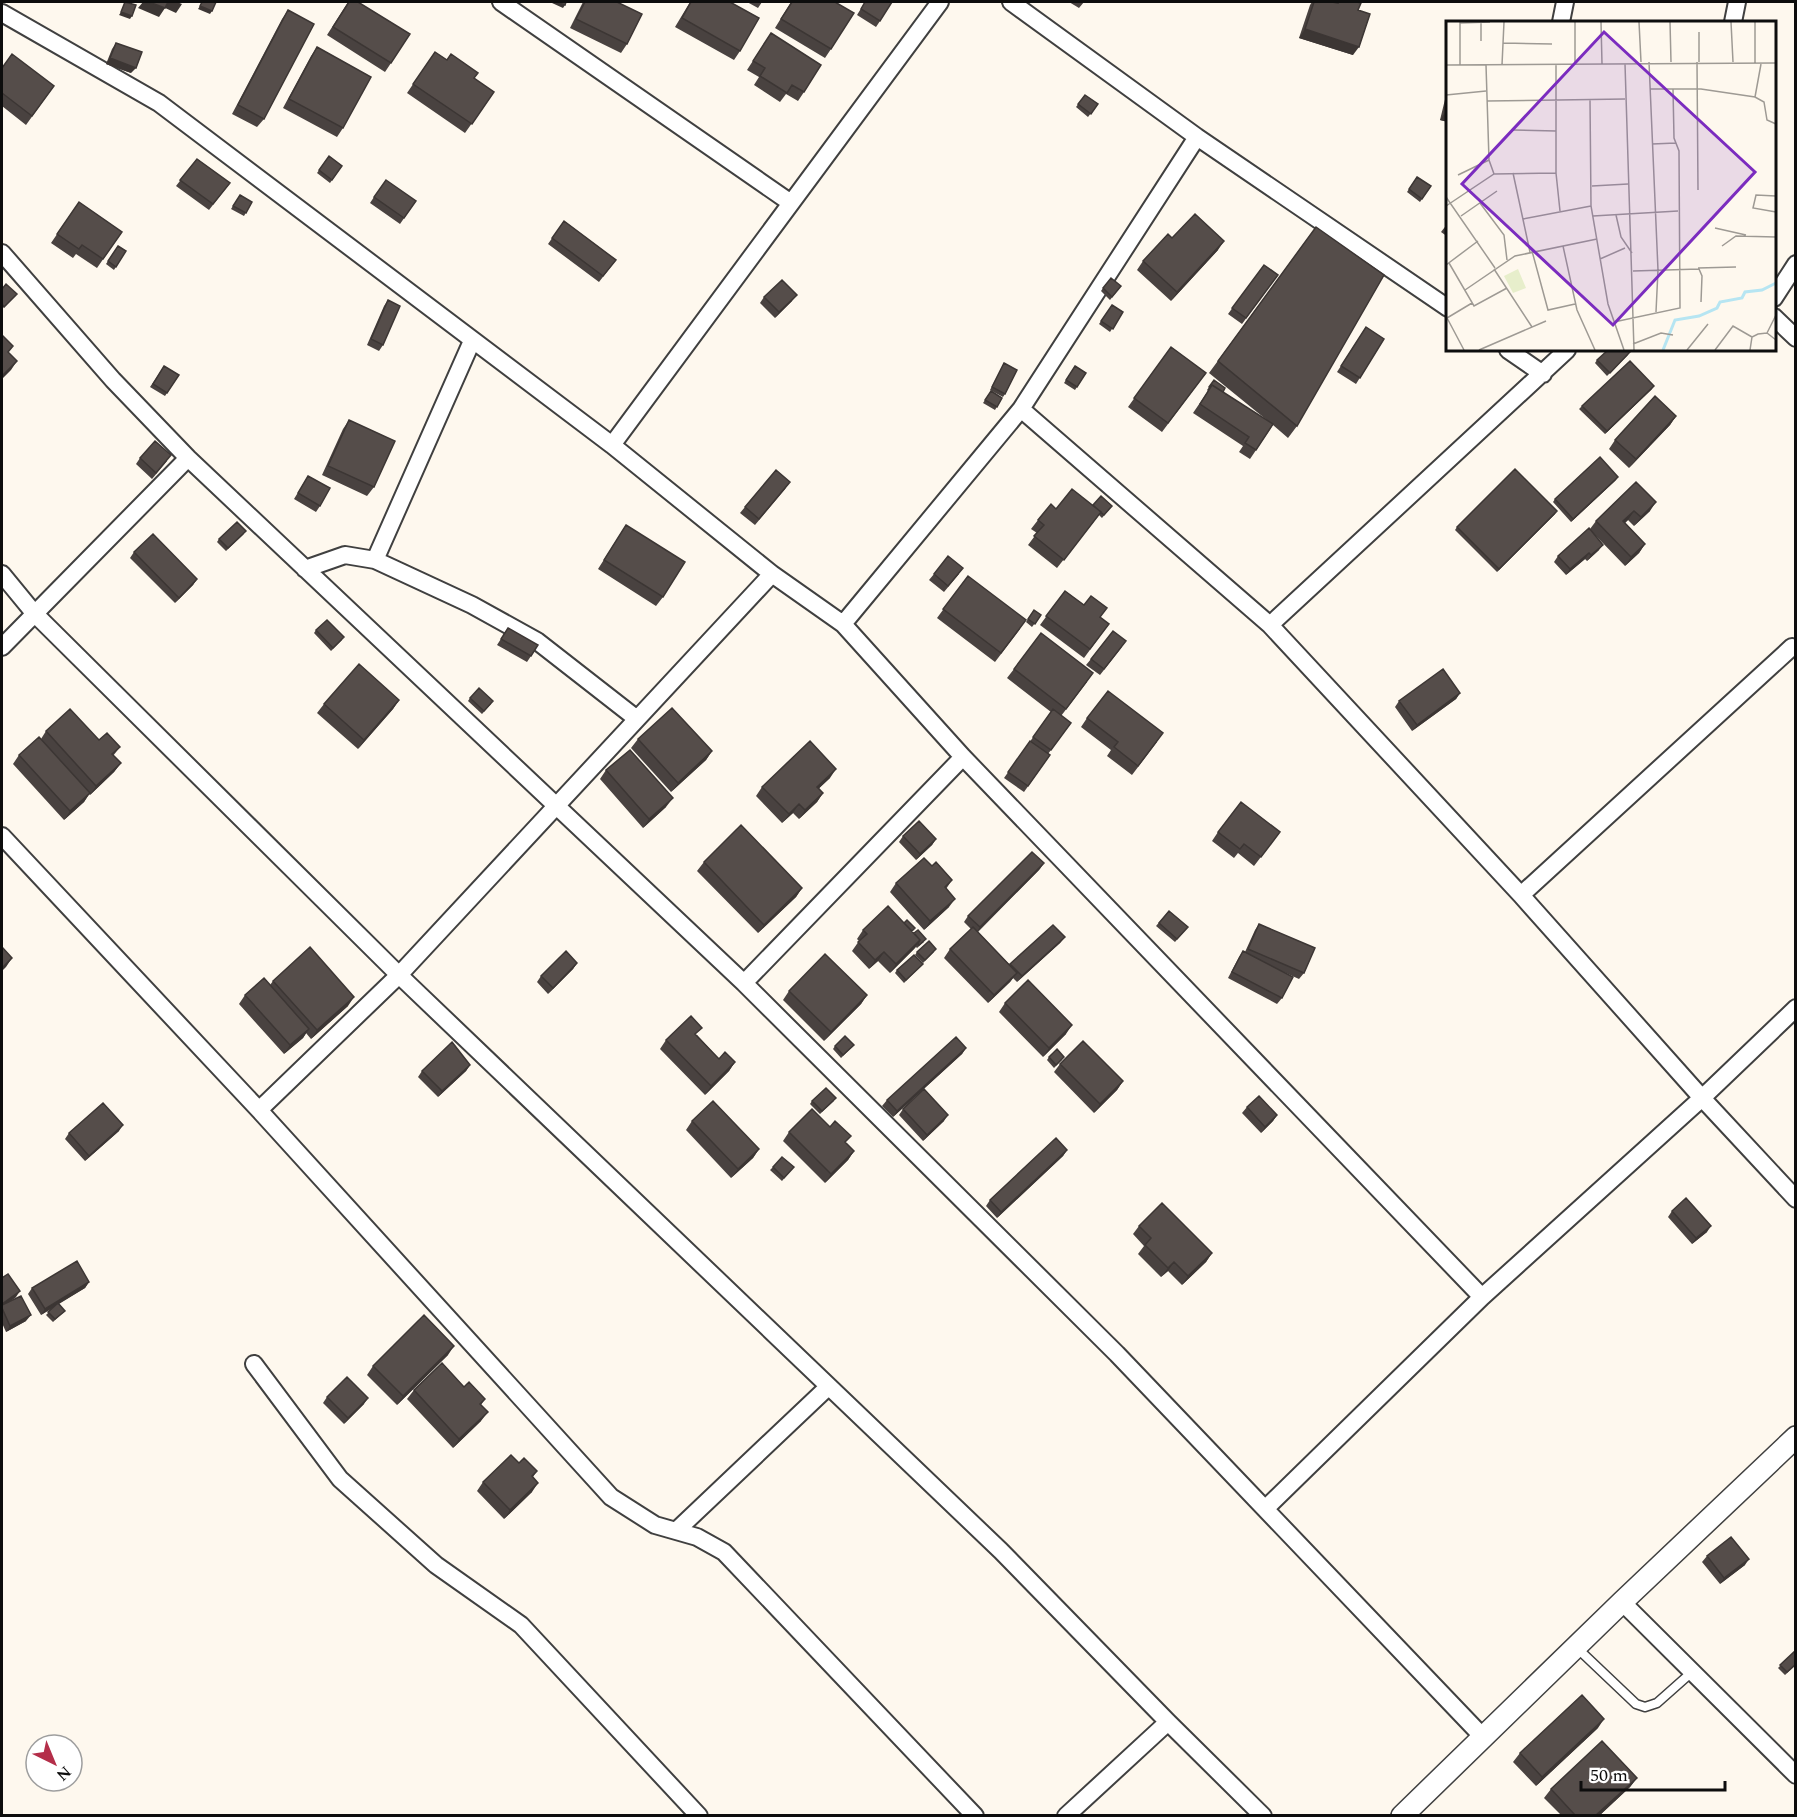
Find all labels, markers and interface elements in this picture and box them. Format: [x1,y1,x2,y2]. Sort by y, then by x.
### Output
inset map [1446,21,1776,351]
north arrow [24,1733,84,1793]
scale bar [1581,1754,1725,1792]
text: N [51,1760,77,1786]
text: 50 m [1590,1762,1628,1789]

